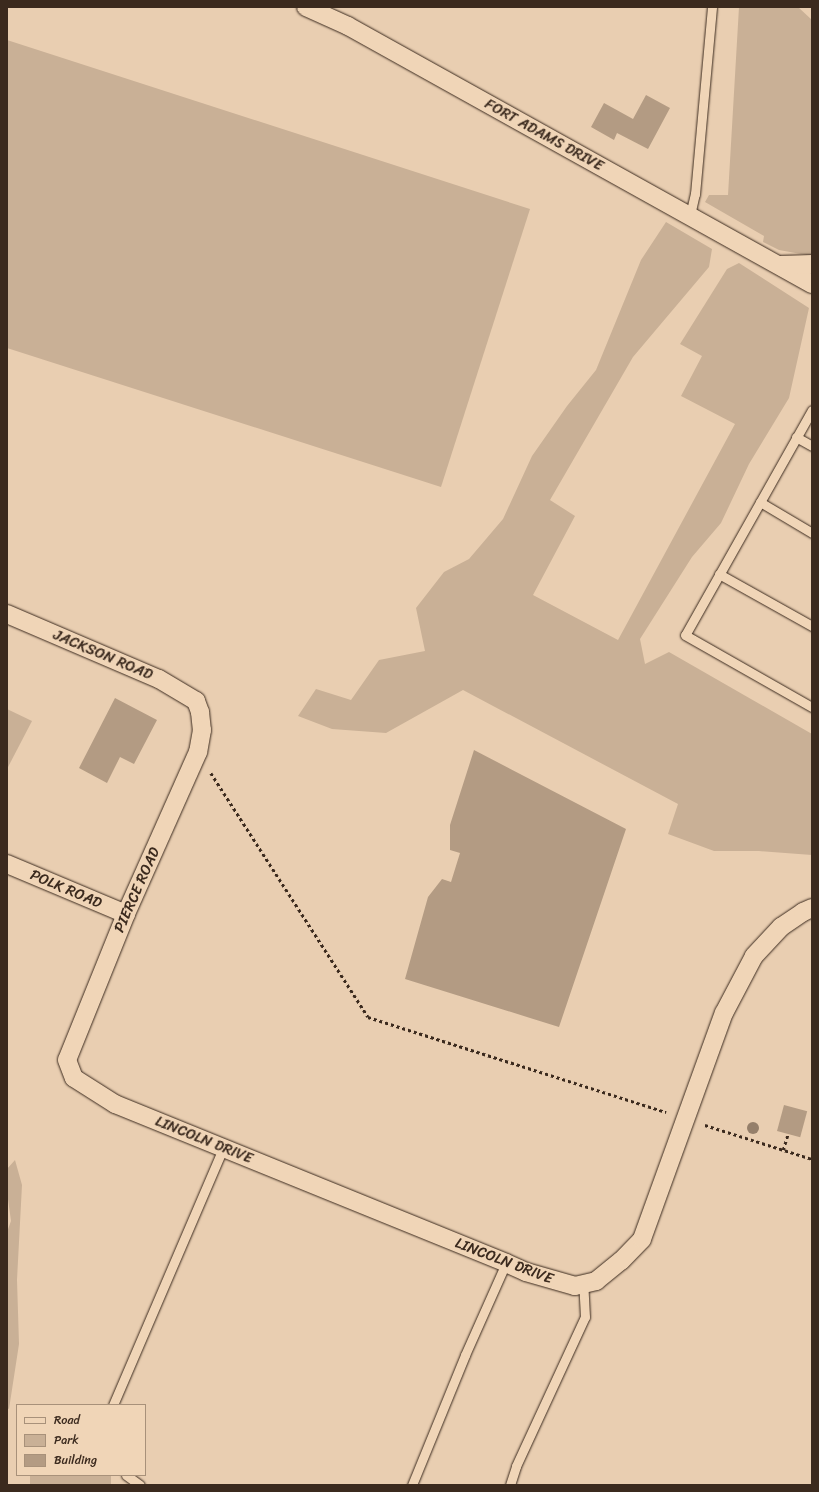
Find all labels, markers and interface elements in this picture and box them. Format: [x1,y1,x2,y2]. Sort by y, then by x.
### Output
street label: FORT ADAMS DRIVE [482,95,606,175]
street label: JACKSON ROAD [51,626,155,684]
street label: PIERCE ROAD [110,845,164,935]
street label: POLK ROAD [27,866,105,912]
street label: LINCOLN DRIVE [152,1112,256,1168]
street label: LINCOLN DRIVE [452,1234,556,1288]
legend [16,1404,146,1476]
text: Road [54,1409,80,1431]
text: Park [54,1429,79,1451]
text: Building [54,1449,97,1471]

